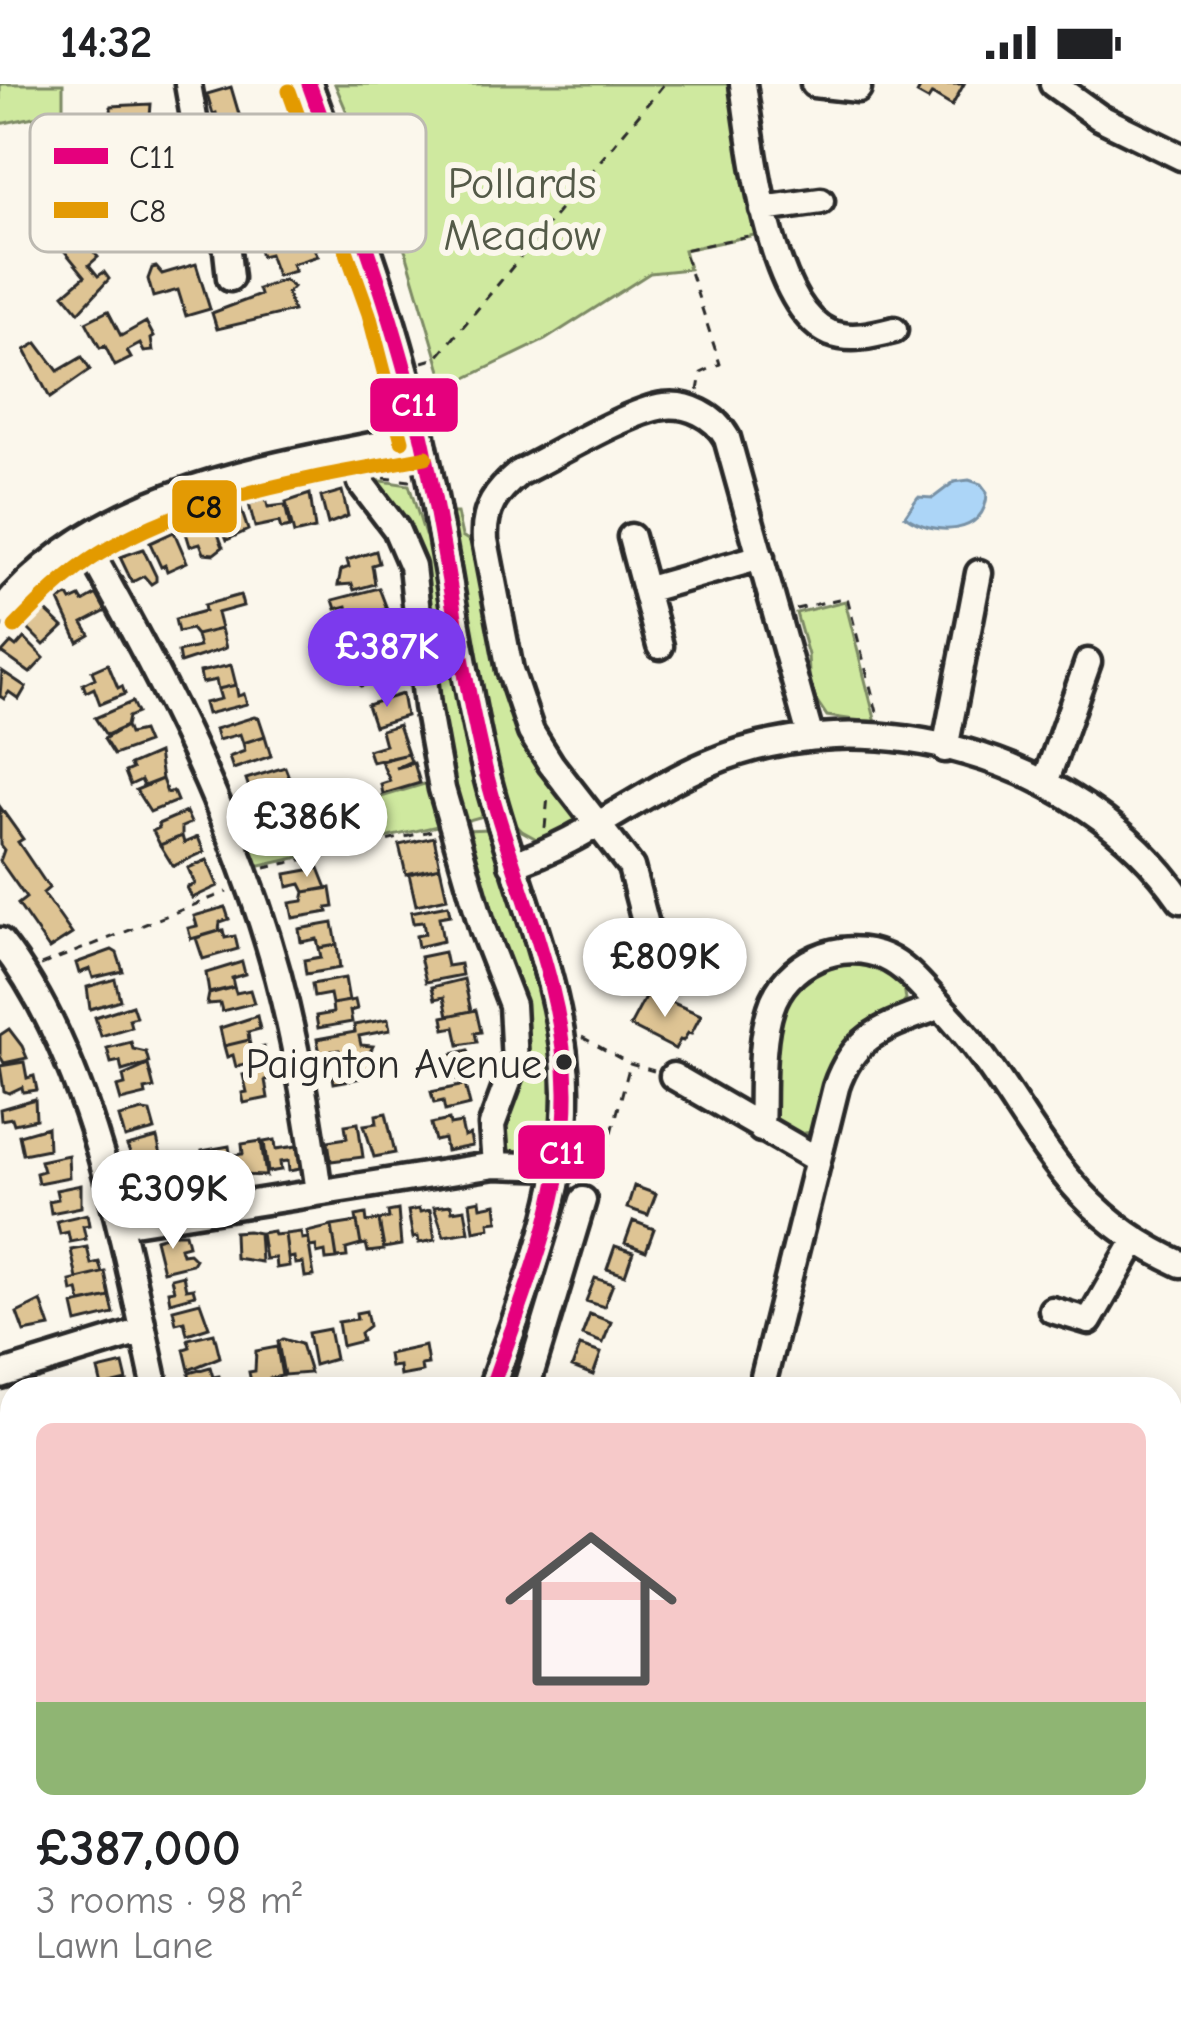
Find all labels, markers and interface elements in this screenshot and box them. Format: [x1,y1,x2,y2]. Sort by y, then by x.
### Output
text: 14:32 [60,16,152,68]
legend [30,114,426,252]
text: C11 [129,138,175,176]
park label: Pollards Meadow [443,157,601,261]
text: C8 [129,192,166,230]
line badge: C11 [368,376,460,434]
text: C11 [391,386,437,424]
line badge: C8 [170,478,239,535]
text: C8 [186,488,222,526]
pin: £387K [303,608,471,710]
text: £387K [335,624,439,669]
pin: £386K [223,778,391,880]
text: £386K [253,794,361,839]
pin: £809K [581,918,749,1020]
text: £809K [610,934,720,979]
place label: Paignton Avenue [245,1040,542,1089]
marker: Paignton Avenue [553,1051,575,1073]
line badge: C11 [516,1123,607,1181]
text: C11 [539,1134,585,1172]
pin: £309K [89,1150,257,1252]
text: £309K [118,1166,228,1211]
icon: home [483,1501,699,1717]
text: £387,000 [36,1819,241,1878]
text: 3 rooms · 98 m² [36,1878,302,1923]
text: Lawn Lane [36,1923,213,1968]

